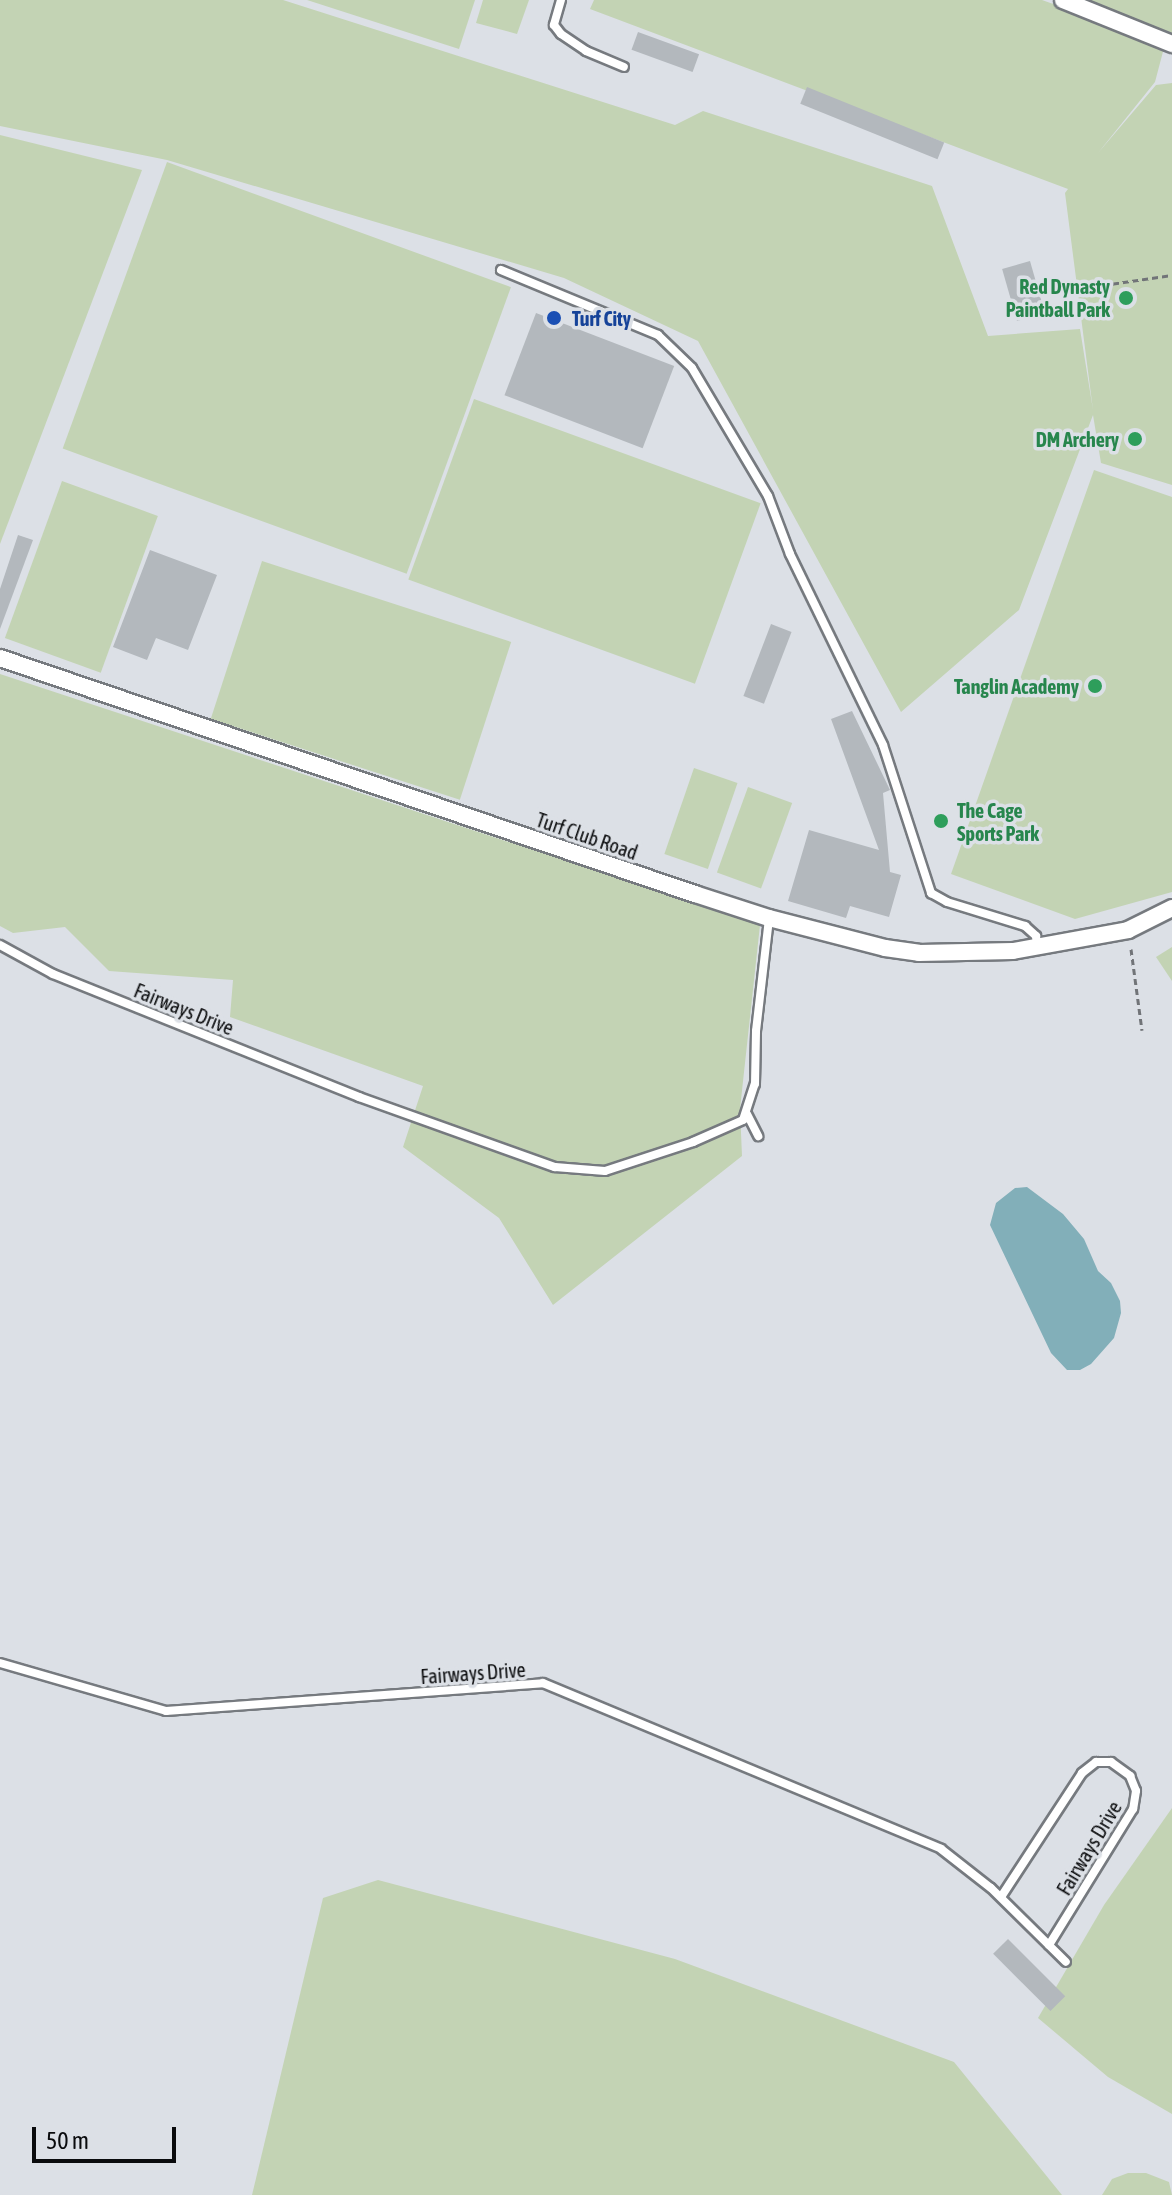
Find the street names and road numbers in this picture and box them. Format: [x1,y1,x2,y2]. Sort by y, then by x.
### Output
street label: Turf Club Road [533,807,641,865]
street label: Fairways Drive [131,978,237,1040]
street label: Fairways Drive [420,1657,526,1689]
street label: Fairways Drive [1052,1797,1126,1899]

